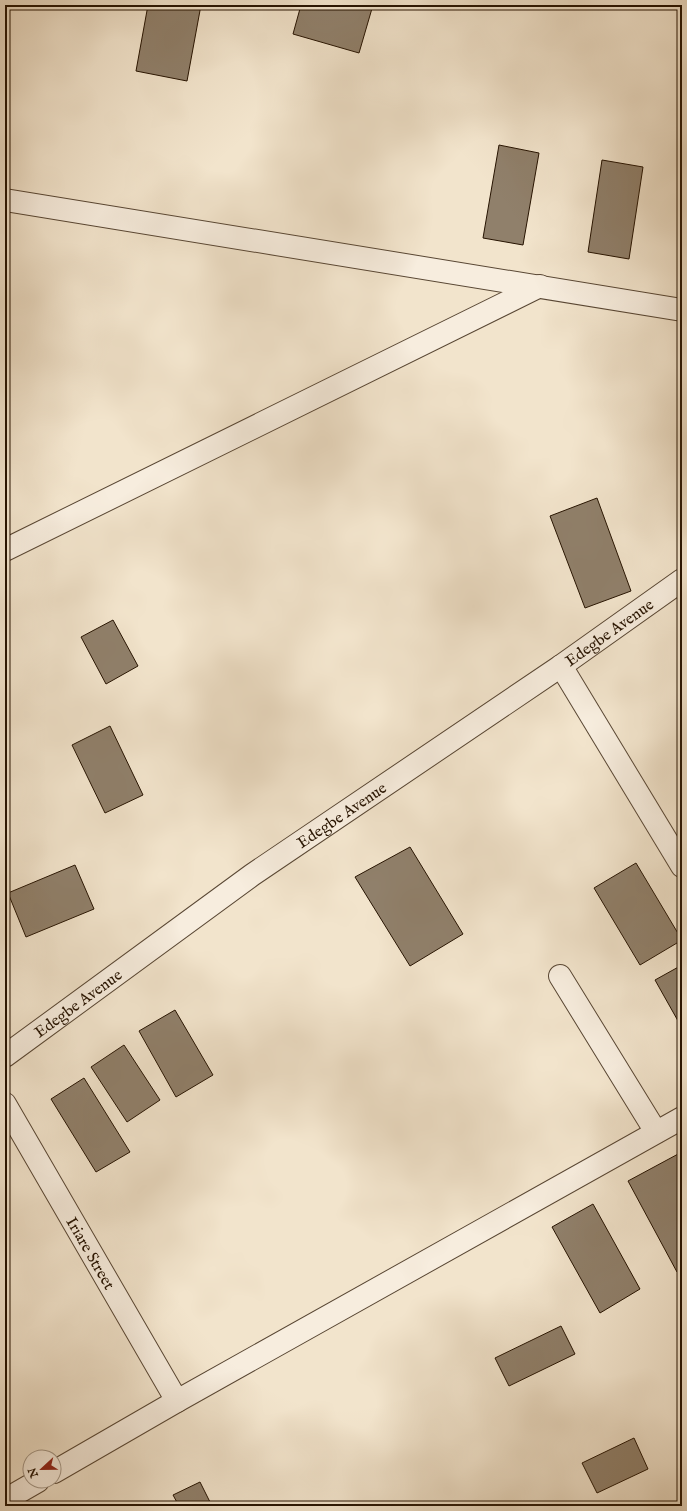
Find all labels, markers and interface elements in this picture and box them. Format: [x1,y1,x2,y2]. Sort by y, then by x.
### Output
street label: Edegbe Avenue [562,595,658,672]
street label: Edegbe Avenue [294,779,391,854]
street label: Edegbe Avenue [31,966,127,1043]
street label: Iriare Street [61,1214,119,1294]
north arrow [22,1449,62,1489]
text: N [25,1465,42,1480]

